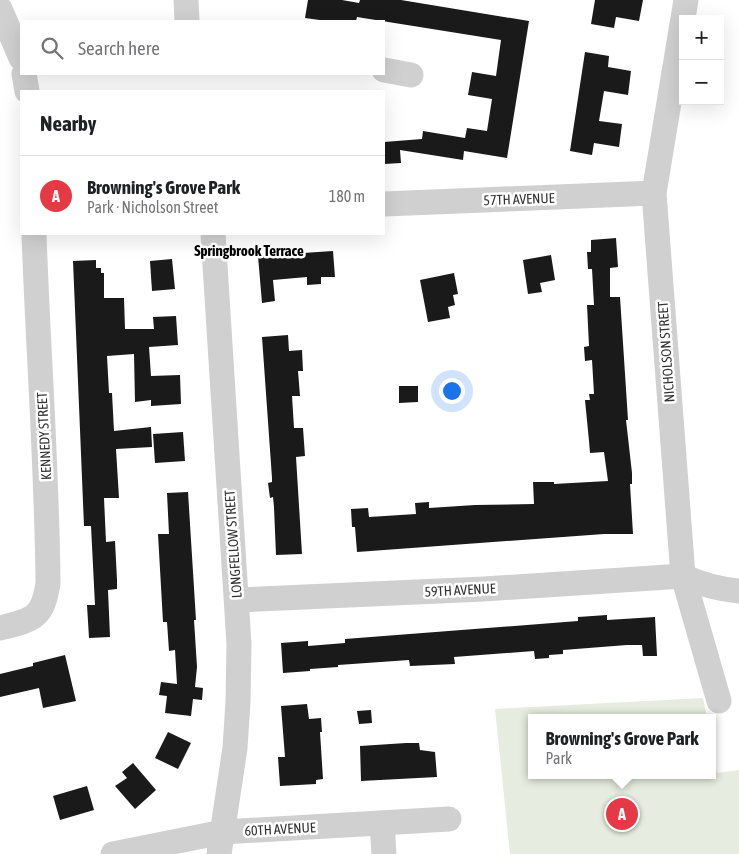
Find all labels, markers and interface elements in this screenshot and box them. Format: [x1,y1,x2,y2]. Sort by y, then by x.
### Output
map controls [679,15,724,105]
button: + [679,15,724,60]
search box [20,20,385,75]
icon: search [38,34,66,62]
text: Search here [78,37,160,59]
button: − [679,60,724,105]
text: Nearby [40,111,96,135]
text: Browning's Grove Park [87,176,240,198]
text: A [52,187,60,205]
text: 180 m [329,187,365,205]
street label: 57TH AVENUE [483,190,555,208]
text: Park · Nicholson Street [87,198,218,216]
district label: Springbrook Terrace [194,242,304,259]
street label: NICHOLSON STREET [654,301,678,403]
your location [439,378,465,404]
street label: KENNEDY STREET [34,392,54,480]
street label: LONGFELLOW STREET [221,489,245,599]
street label: 59TH AVENUE [424,580,496,600]
popup [528,714,716,779]
text: Browning's Grove Park [545,727,699,749]
text: Park [545,749,572,767]
pin: A [606,795,638,833]
street label: 60TH AVENUE [244,819,316,839]

